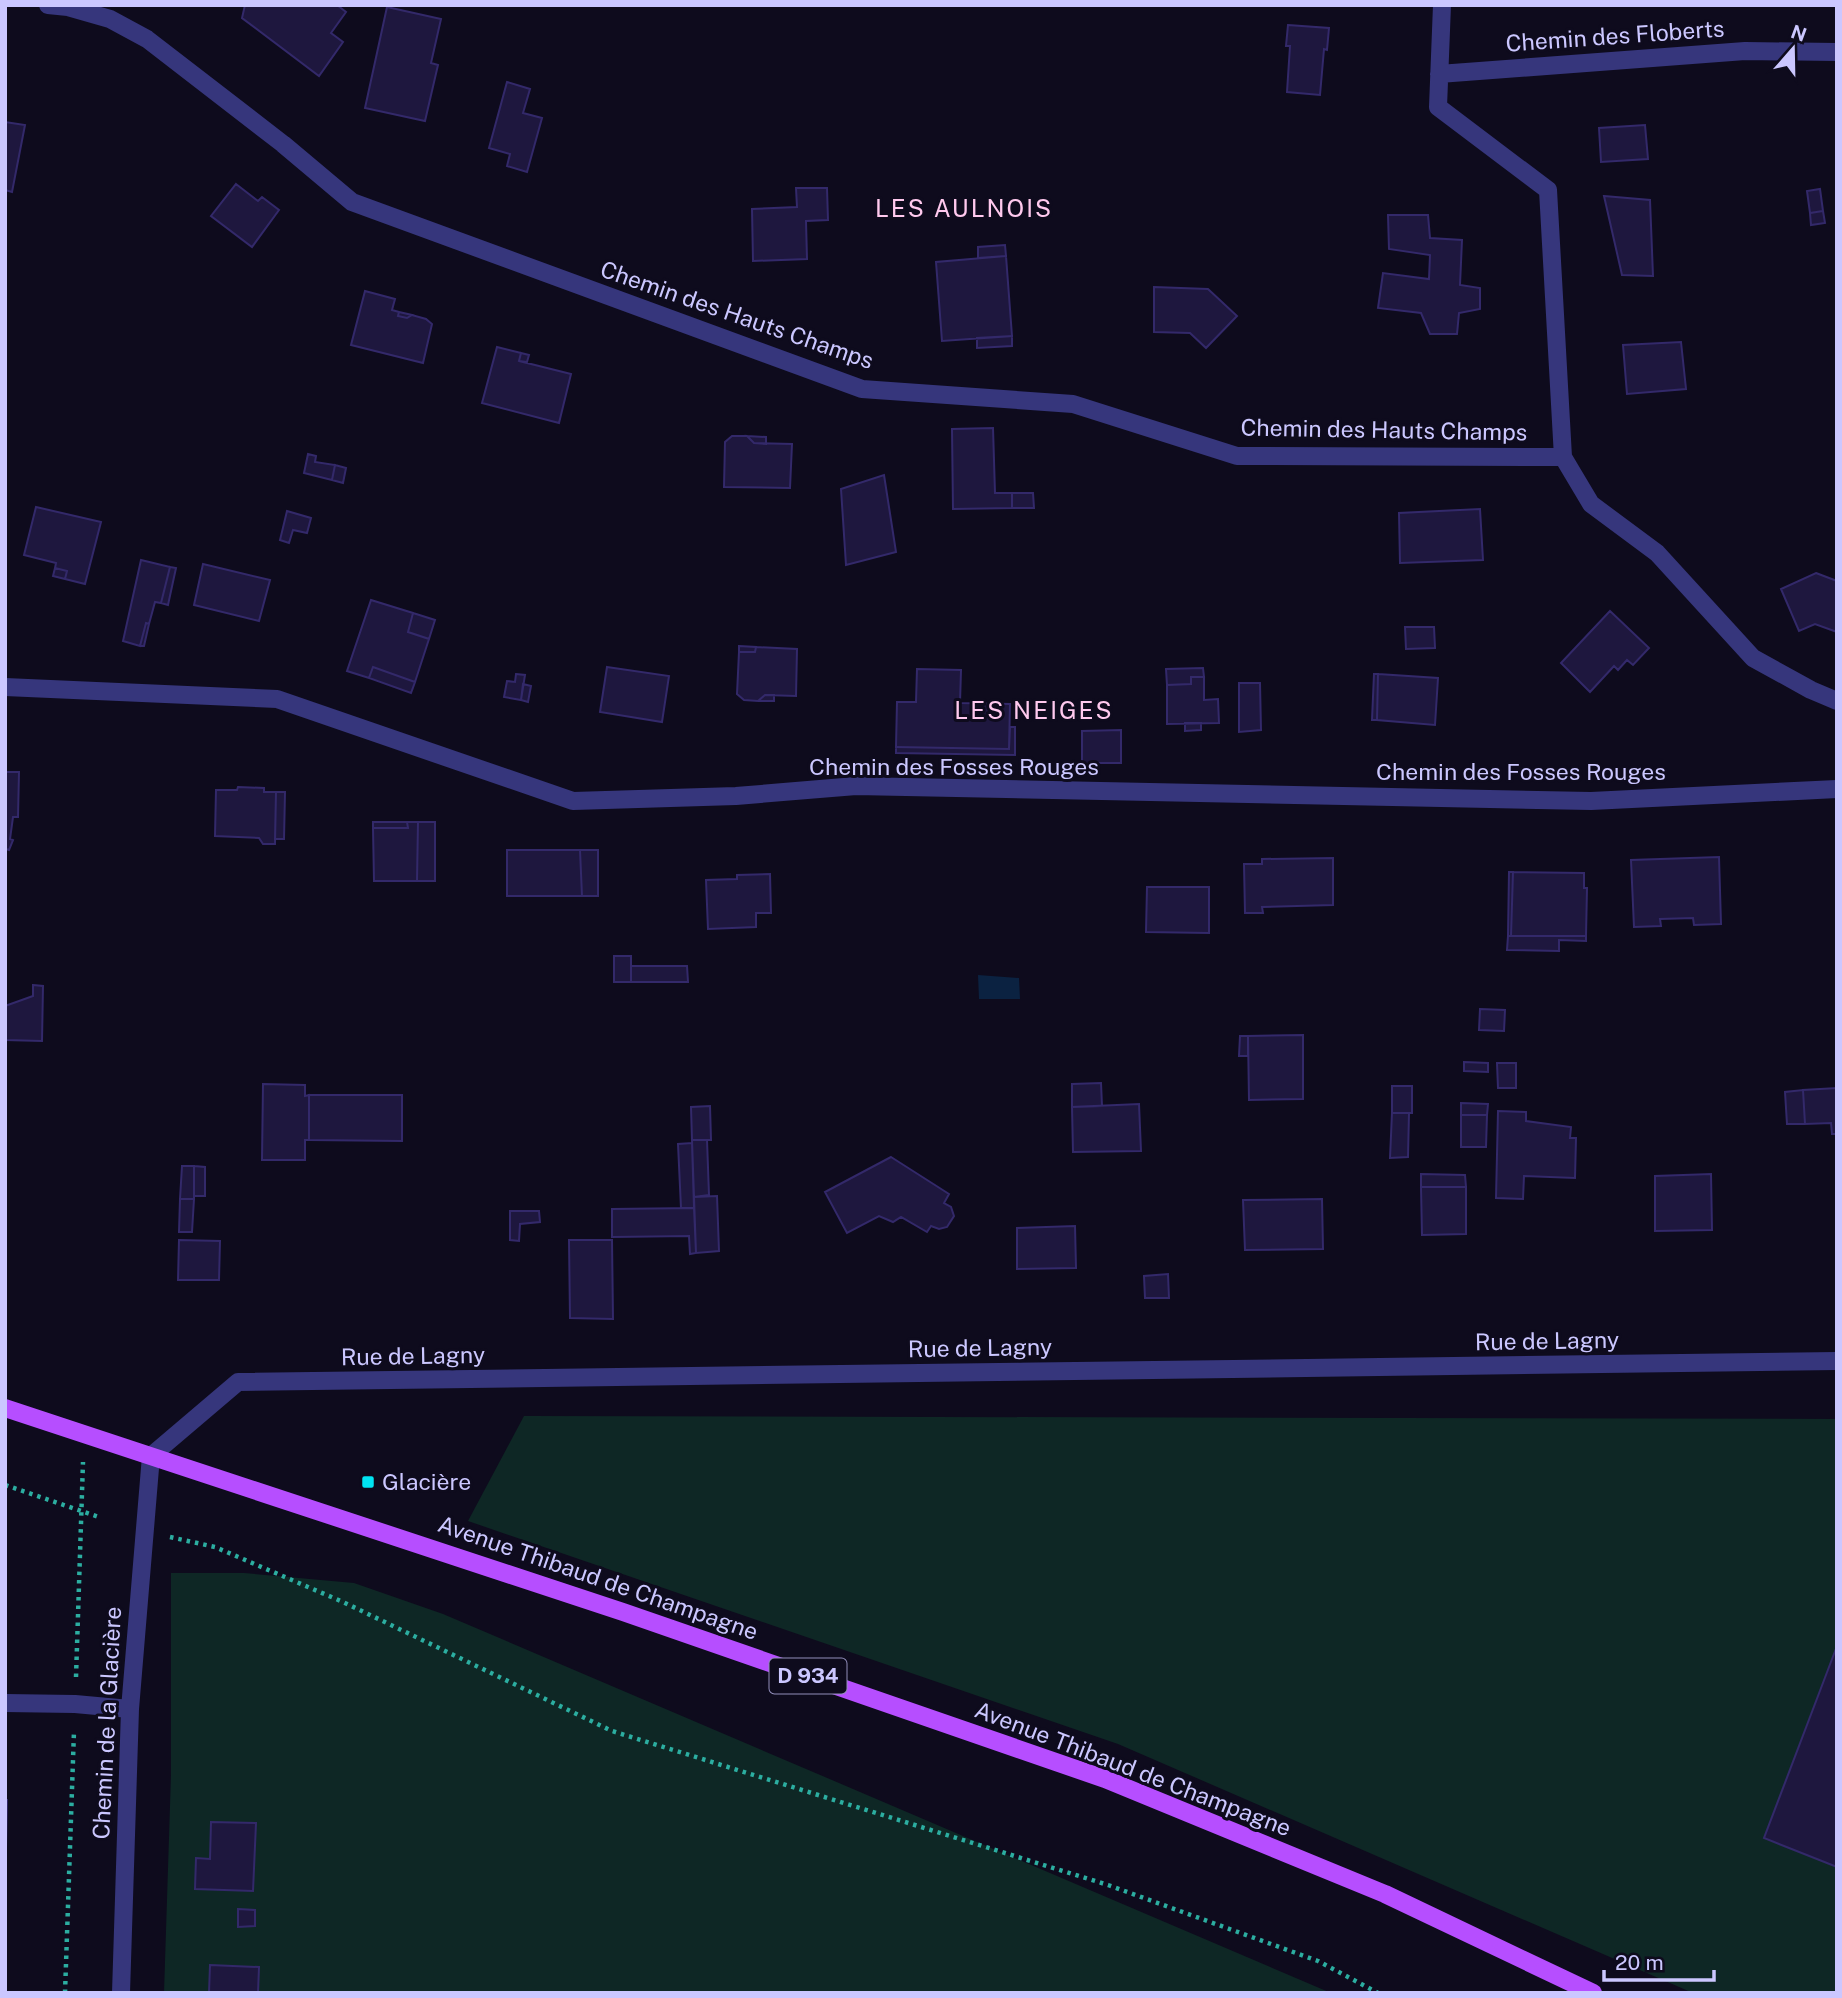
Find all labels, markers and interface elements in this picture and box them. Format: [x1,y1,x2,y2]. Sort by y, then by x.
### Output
street label: Chemin des Floberts [1505,14,1725,57]
north arrow [1758,14,1828,84]
text: N [1788,20,1810,46]
district label: LES AULNOIS [875,194,1053,222]
street label: Chemin des Hauts Champs [597,255,877,374]
street label: Chemin des Hauts Champs [1240,413,1528,446]
district label: LES NEIGES [954,696,1114,724]
street label: Chemin des Fosses Rouges [809,753,1099,780]
street label: Chemin des Fosses Rouges [1376,758,1666,785]
street label: Rue de Lagny [1475,1326,1619,1355]
street label: Rue de Lagny [908,1333,1052,1362]
street label: Rue de Lagny [341,1341,485,1370]
place label: Glacière [382,1468,471,1495]
marker: Glacière [360,1474,376,1490]
street label: Avenue Thibaud de Champagne [435,1510,762,1645]
street label: Chemin de la Glacière [87,1606,126,1840]
road number: D 934 [770,1658,846,1694]
street label: Avenue Thibaud de Champagne [971,1696,1295,1841]
scale bar [1604,1938,1714,1982]
text: 20 m [1615,1950,1664,1975]

